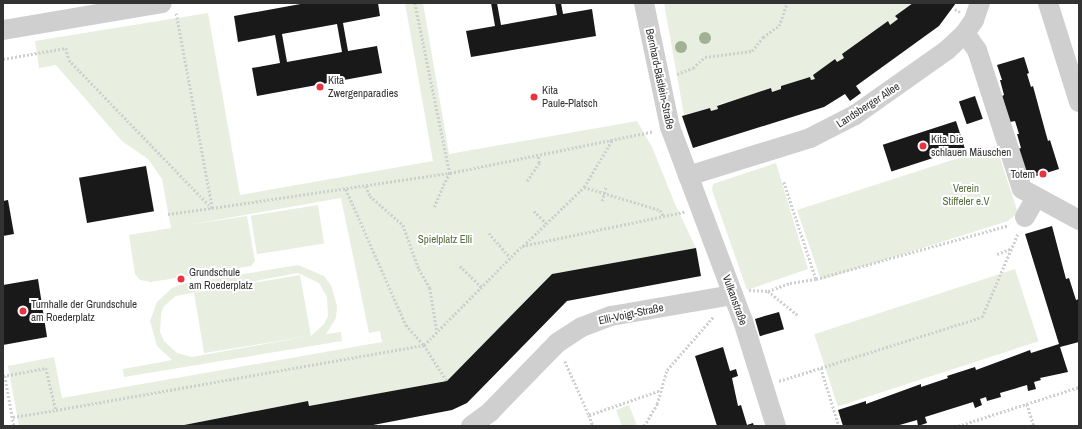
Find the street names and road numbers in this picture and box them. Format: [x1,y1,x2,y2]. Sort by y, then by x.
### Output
street label: Bernhard-Bästlein-Straße [643,27,677,131]
street label: Landsberger Allee [834,80,902,130]
street label: Vulkanstraße [720,273,750,327]
street label: Elli-Voigt-Straße [597,301,665,327]

